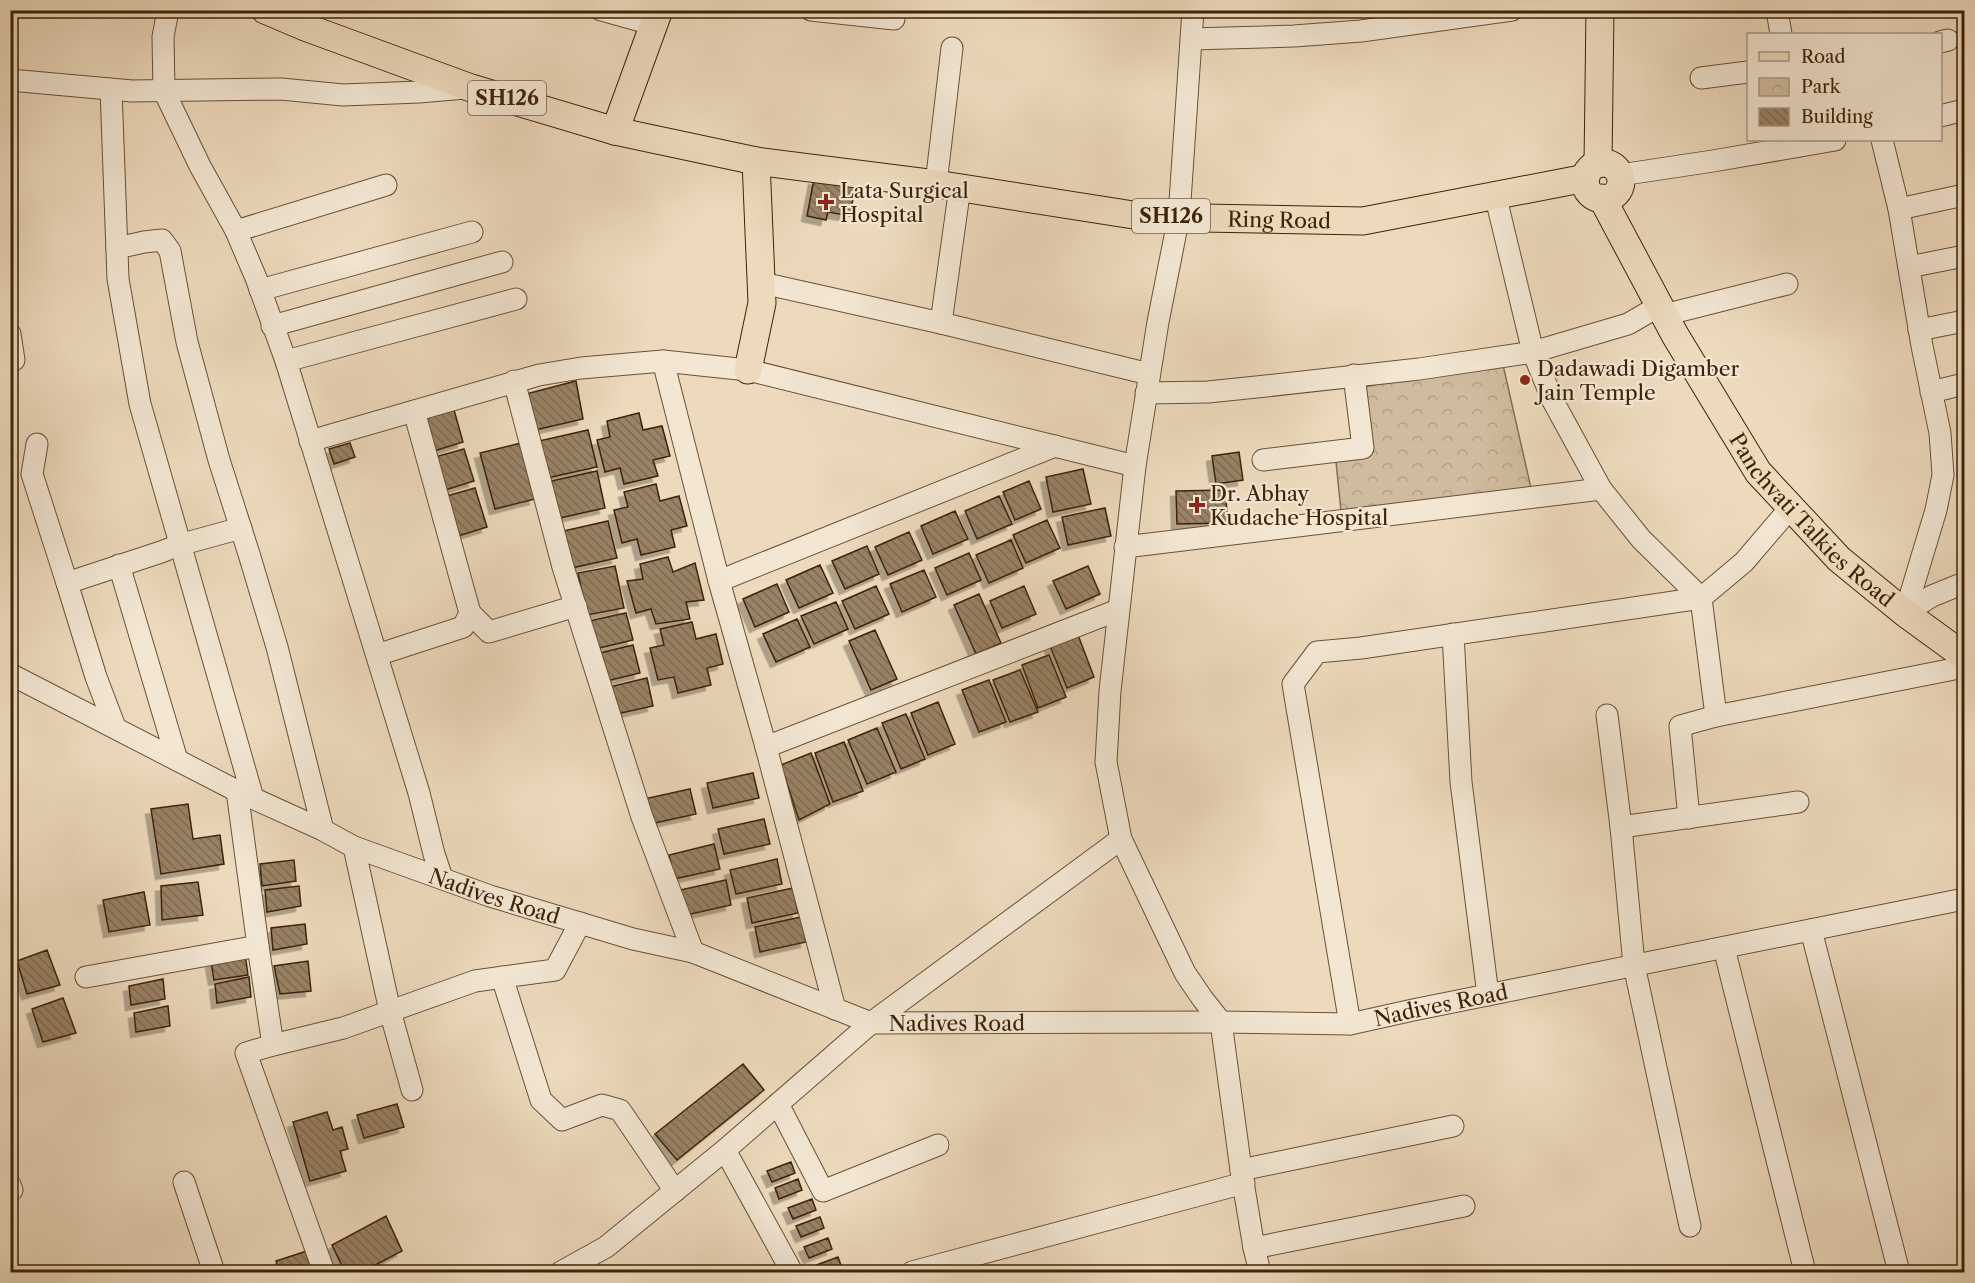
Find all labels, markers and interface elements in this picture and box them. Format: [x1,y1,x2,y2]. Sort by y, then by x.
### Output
legend [1747,33,1942,141]
text: Road [1801,46,1846,68]
text: Park [1801,76,1842,98]
road number: SH126 [468,81,546,115]
text: Building [1801,106,1873,128]
place label: Lata Surgical Hospital [840,178,969,227]
marker: Lata Surgical Hospital [817,193,835,211]
road number: SH126 [1132,199,1210,233]
street label: Ring Road [1227,206,1331,233]
place label: Dadawadi Digamber Jain Temple [1534,356,1740,405]
marker: Dadawadi Digamber Jain Temple [1518,373,1532,387]
street label: Panchvati Talkies Road [1725,428,1900,612]
place label: Dr. Abhay Kudache Hospital [1210,481,1388,530]
marker: Dr. Abhay Kudache Hospital [1188,496,1206,514]
street label: Nadives Road [426,863,563,929]
street label: Nadives Road [1372,979,1510,1031]
street label: Nadives Road [889,1010,1025,1035]

